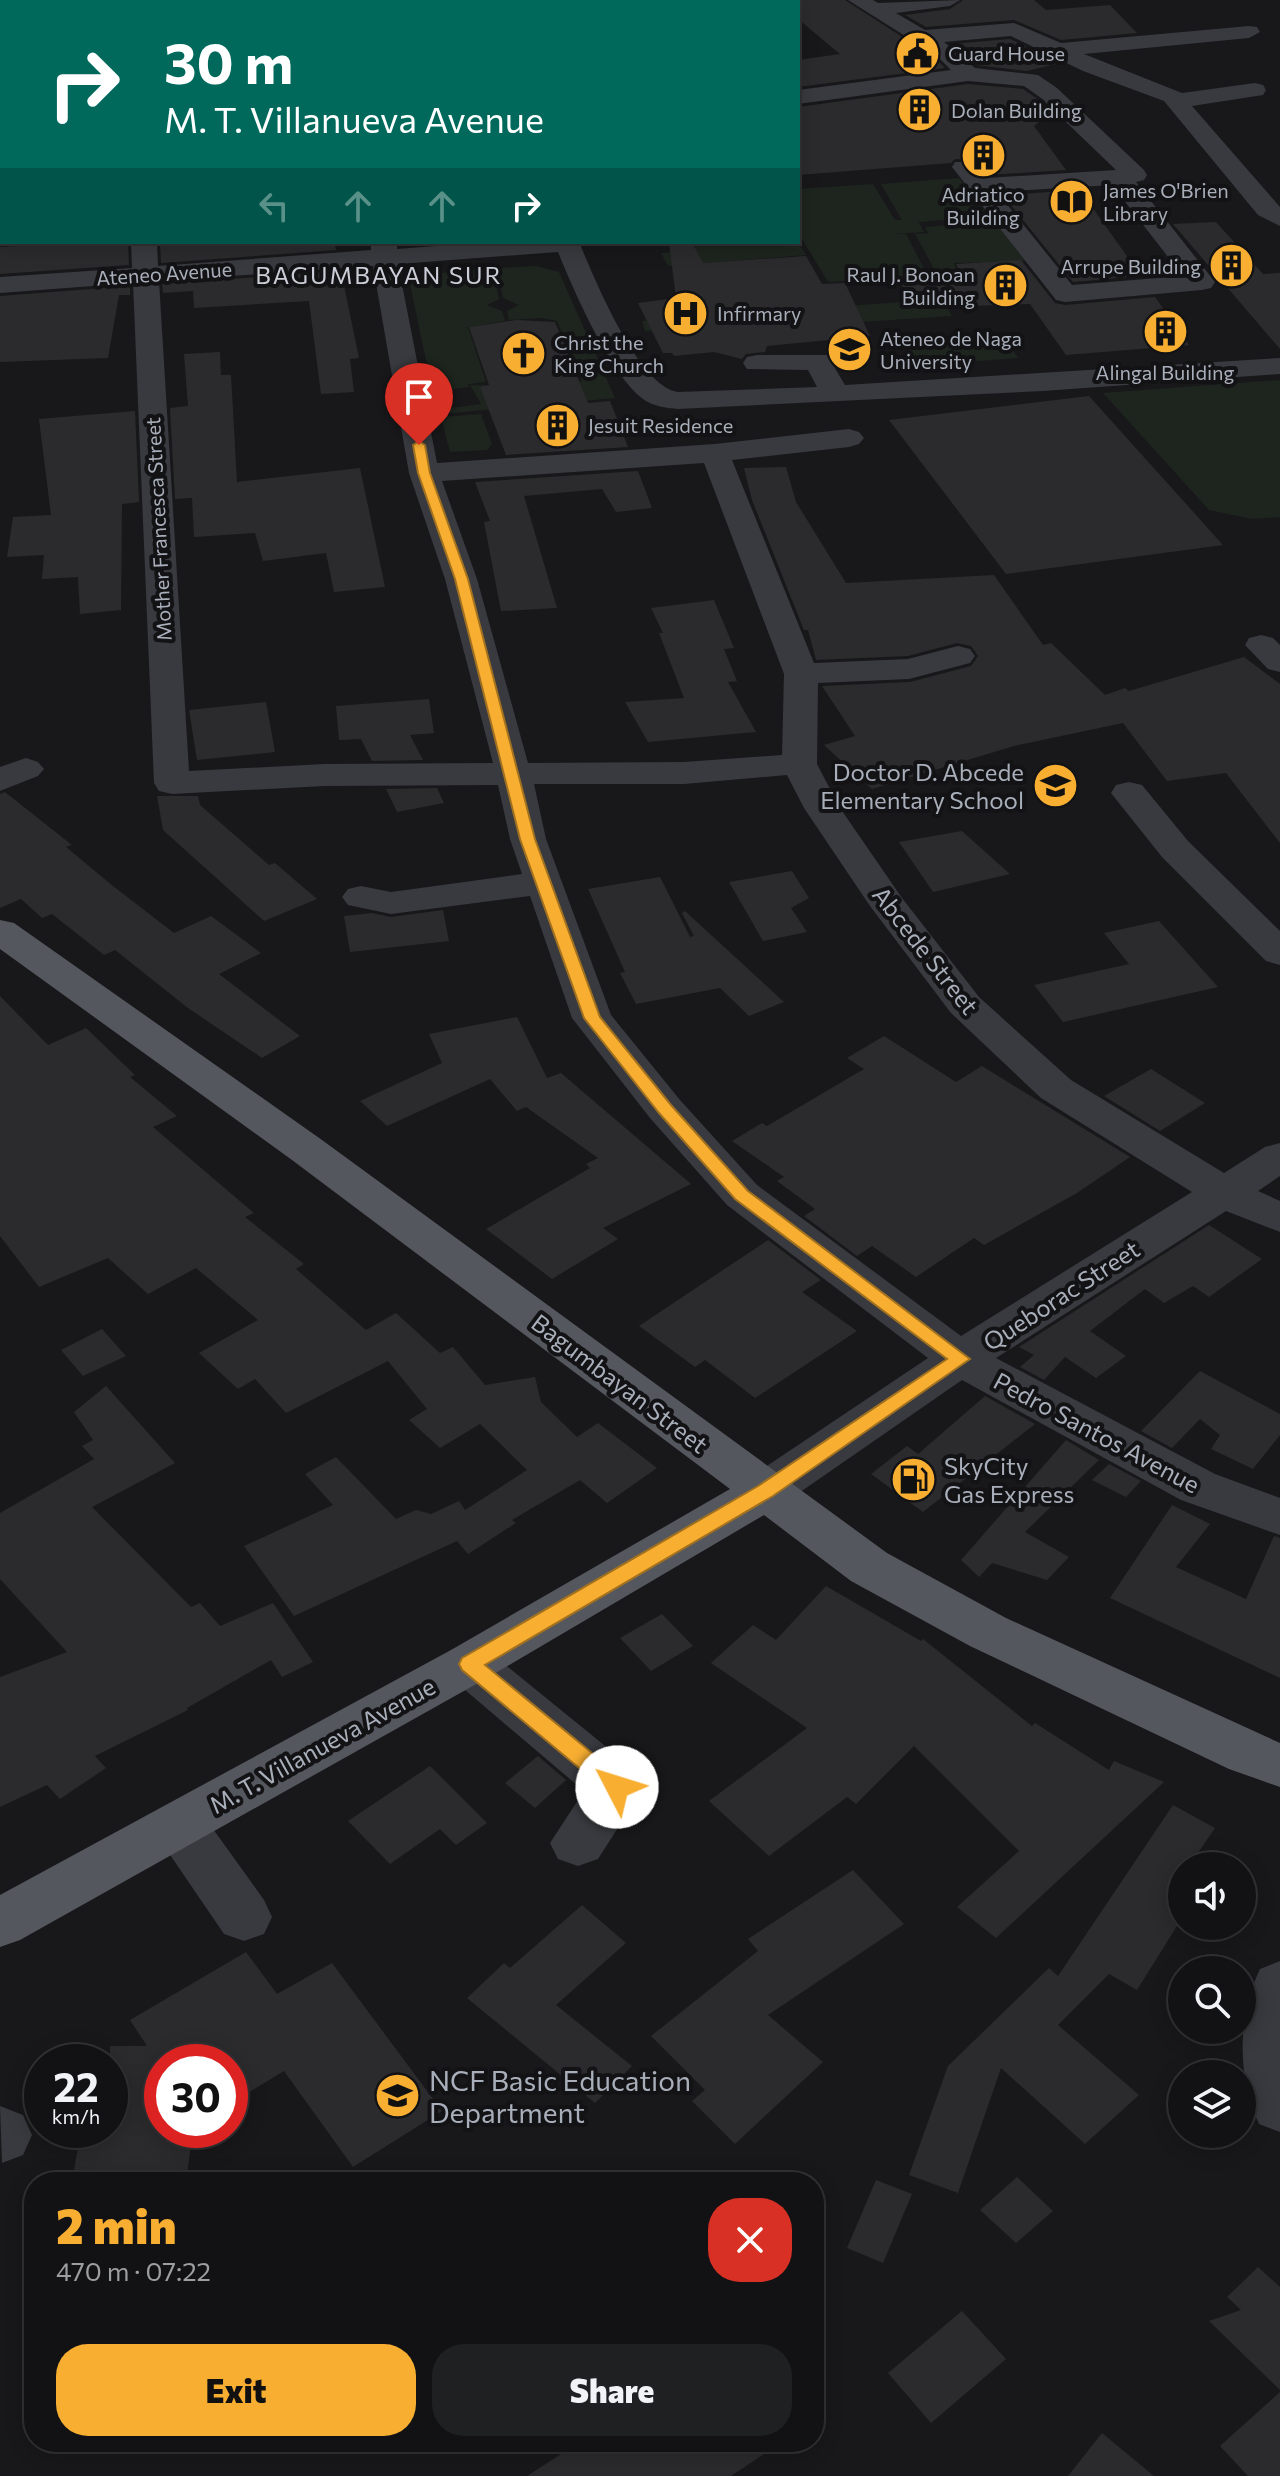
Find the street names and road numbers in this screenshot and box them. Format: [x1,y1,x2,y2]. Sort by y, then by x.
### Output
street label: Ateneo Avenue [95,256,233,290]
street label: Mother Francesca Street [140,416,176,642]
street label: Abcede Street [867,880,985,1020]
street label: Queborac Street [977,1234,1145,1356]
street label: Bagumbayan Street [526,1307,714,1459]
street label: Pedro Santos Avenue [989,1365,1205,1499]
street label: M. T. Villanueva Avenue [204,1671,440,1819]

